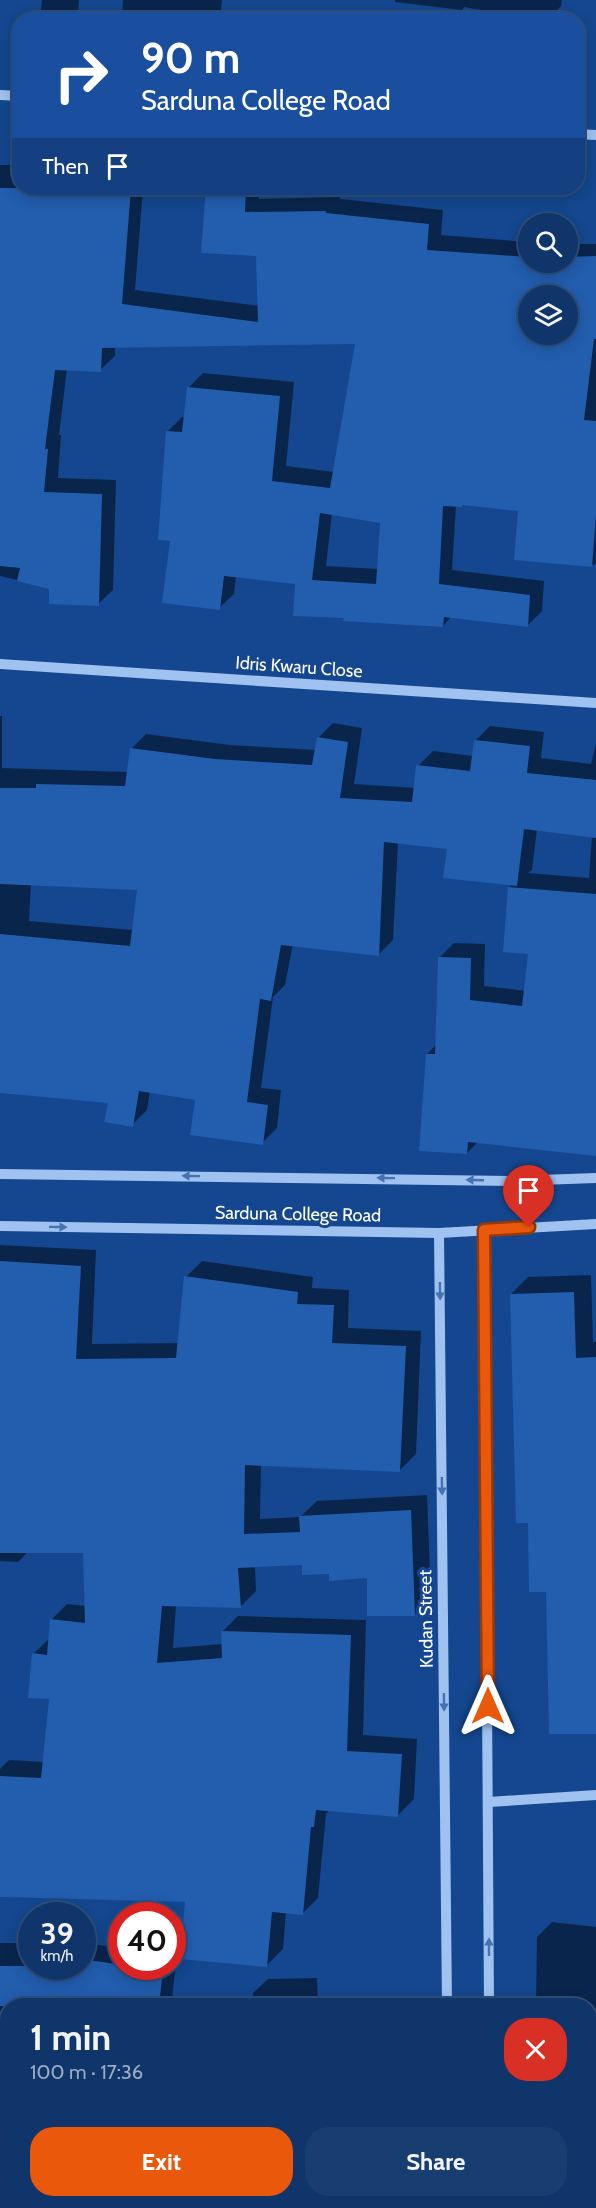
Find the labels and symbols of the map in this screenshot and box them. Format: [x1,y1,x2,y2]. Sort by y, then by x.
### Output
street label: Idris Kwaru Close [235,652,363,682]
pin [503,1165,554,1227]
one-way arrow [182,1171,201,1181]
one-way arrow [377,1173,396,1183]
one-way arrow [465,1175,484,1184]
street label: Sarduna College Road [215,1202,381,1226]
one-way arrow [49,1222,68,1231]
one-way arrow [435,1282,445,1301]
one-way arrow [437,1477,447,1496]
street label: Kudan Street [414,1570,438,1668]
position arrow [456,1674,520,1738]
one-way arrow [439,1693,449,1712]
speed limit sign: 40 [108,1902,186,1980]
one-way arrow [484,1938,494,1957]

